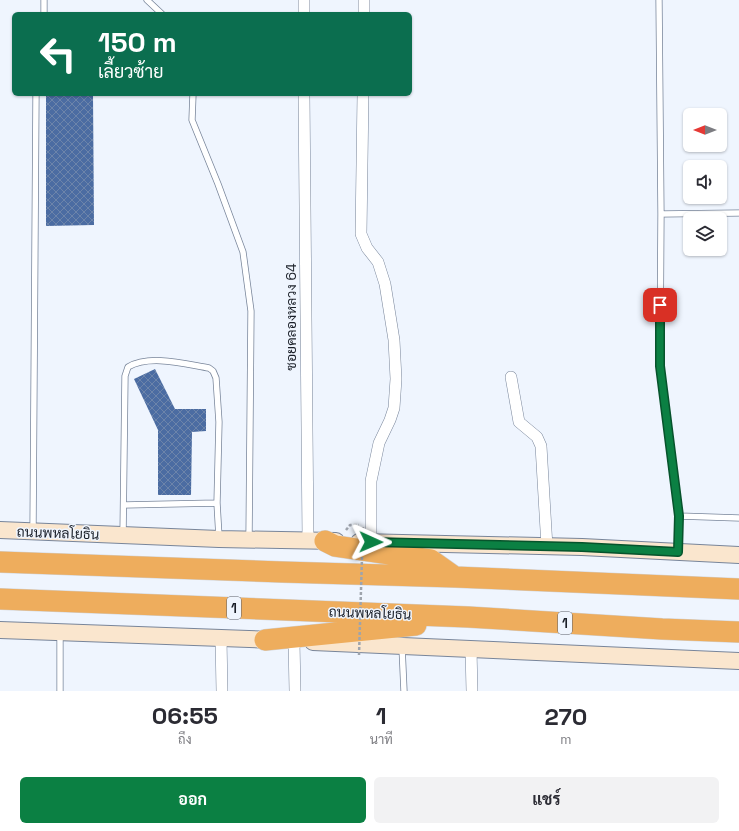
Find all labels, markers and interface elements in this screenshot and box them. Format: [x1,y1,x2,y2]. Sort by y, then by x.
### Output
text: 150 m [98,24,177,60]
icon: left [32,28,84,80]
text: เลี้ยวซ้าย [98,60,164,83]
north arrow [683,108,727,152]
map controls [683,108,727,256]
button: sound [683,160,727,204]
button: layers [683,212,727,256]
street label: ซอยคลองหลวง 64 [282,263,300,371]
pin [643,288,677,322]
icon: arrive [649,294,671,316]
position arrow [350,521,392,563]
street label: ถนนพหลโยธิน [16,523,100,543]
road number: 1 [227,597,241,619]
street label: ถนนพหลโยธิน [328,603,412,623]
road number: 1 [558,612,572,634]
text: 06:55 [152,700,218,731]
text: 1 [376,700,387,731]
text: 270 [545,701,587,732]
text: ถึง [178,731,192,748]
text: นาที [370,731,393,748]
text: m [560,731,571,748]
button: ออก [20,777,366,823]
button: แชร์ [374,777,719,823]

